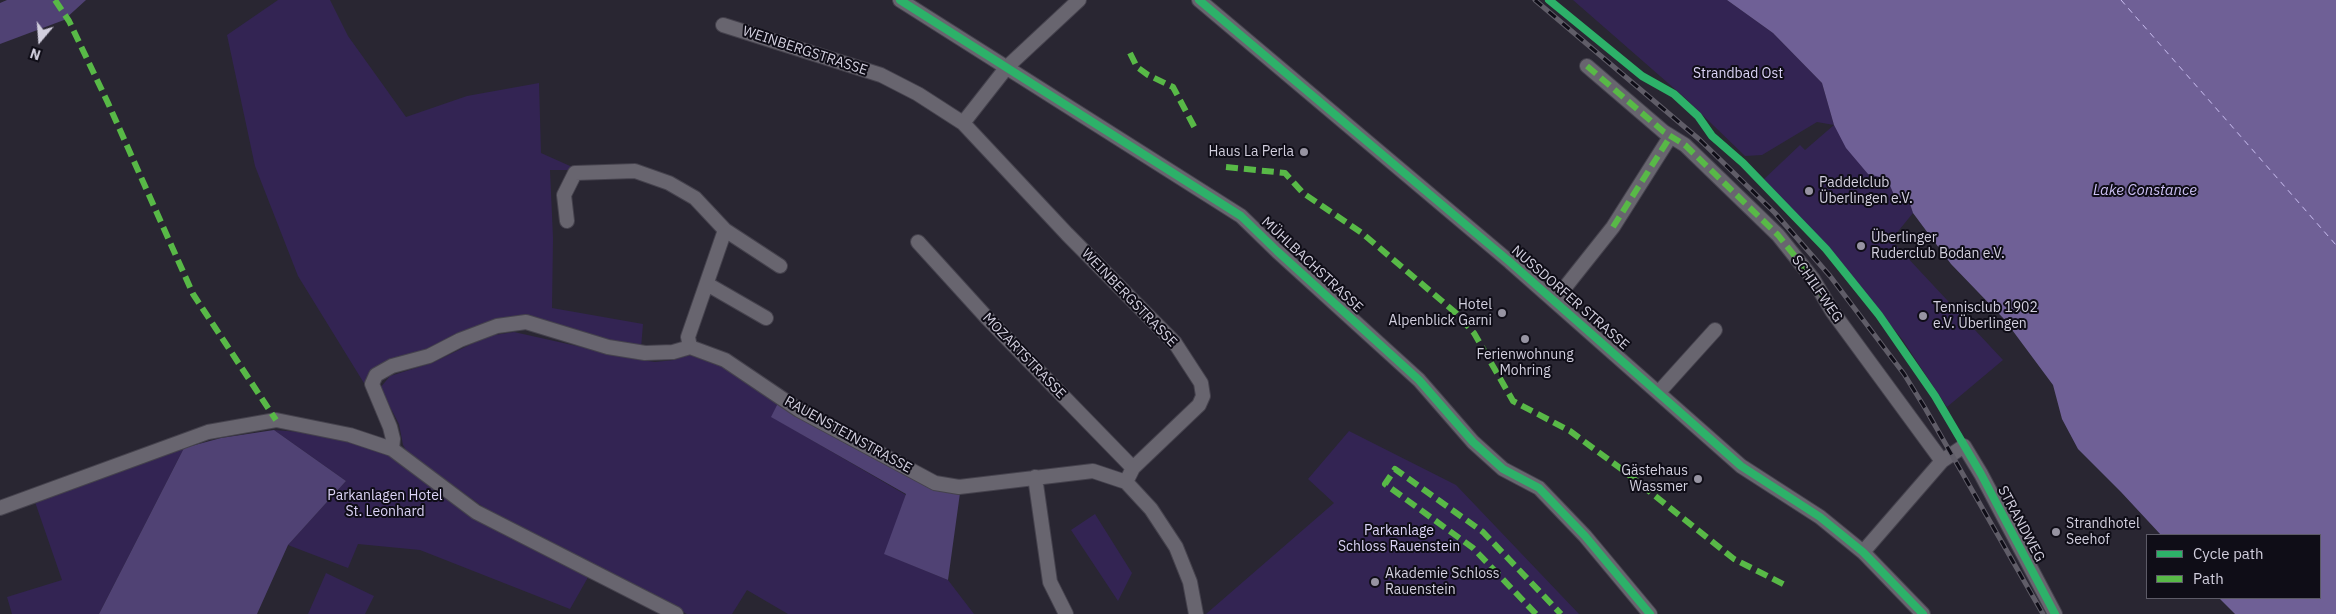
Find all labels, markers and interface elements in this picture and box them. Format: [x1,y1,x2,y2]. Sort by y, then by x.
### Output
north arrow [15,15,65,65]
street label: WEINBERGSTRASSE [741,23,869,79]
text: N [28,44,43,64]
park label: Strandbad Ost [1693,66,1783,82]
place label: Haus La Perla [1208,144,1294,160]
marker: Haus La Perla [1298,146,1310,158]
place label: Paddelclub Überlingen e.V. [1819,175,1913,208]
water label: Lake Constance [2093,182,2197,200]
marker: Paddelclub Überlingen e.V. [1803,185,1815,197]
street label: MÜHLBACHSTRASSE [1258,214,1366,316]
place label: Überlinger Ruderclub Bodan e.V. [1871,230,2005,262]
marker: Überlinger Ruderclub Bodan e.V. [1855,240,1867,252]
street label: NUSSDORFER STRASSE [1508,242,1632,354]
street label: WEINBERGSTRASSE [1078,245,1180,351]
street label: SCHILFWEG [1788,252,1846,326]
place label: Hotel Alpenblick Garni [1389,297,1492,330]
place label: Tennisclub 1902 e.V. Überlingen [1933,300,2038,332]
marker: Hotel Alpenblick Garni [1496,307,1508,319]
street label: MOZARTSTRASSE [979,310,1069,402]
marker: Tennisclub 1902 e.V. Überlingen [1917,310,1929,322]
marker: Ferienwohnung Mohring [1519,333,1531,345]
place label: Ferienwohnung Mohring [1476,347,1574,380]
street label: RAUENSTEINSTRASSE [781,393,915,477]
place label: Gästehaus Wassmer [1621,463,1688,496]
marker: Gästehaus Wassmer [1692,473,1704,485]
street label: STRANDWEG [1994,483,2048,565]
park label: Parkanlagen Hotel St. Leonhard [327,488,443,520]
place label: Strandhotel Seehof [2066,516,2140,548]
park label: Parkanlage Schloss Rauenstein [1338,523,1460,556]
marker: Strandhotel Seehof [2050,526,2062,538]
legend [2146,534,2321,599]
text: Cycle path [2193,544,2264,563]
place label: Akademie Schloss Rauenstein [1385,566,1500,598]
text: Path [2193,569,2224,588]
marker: Akademie Schloss Rauenstein [1369,576,1381,588]

